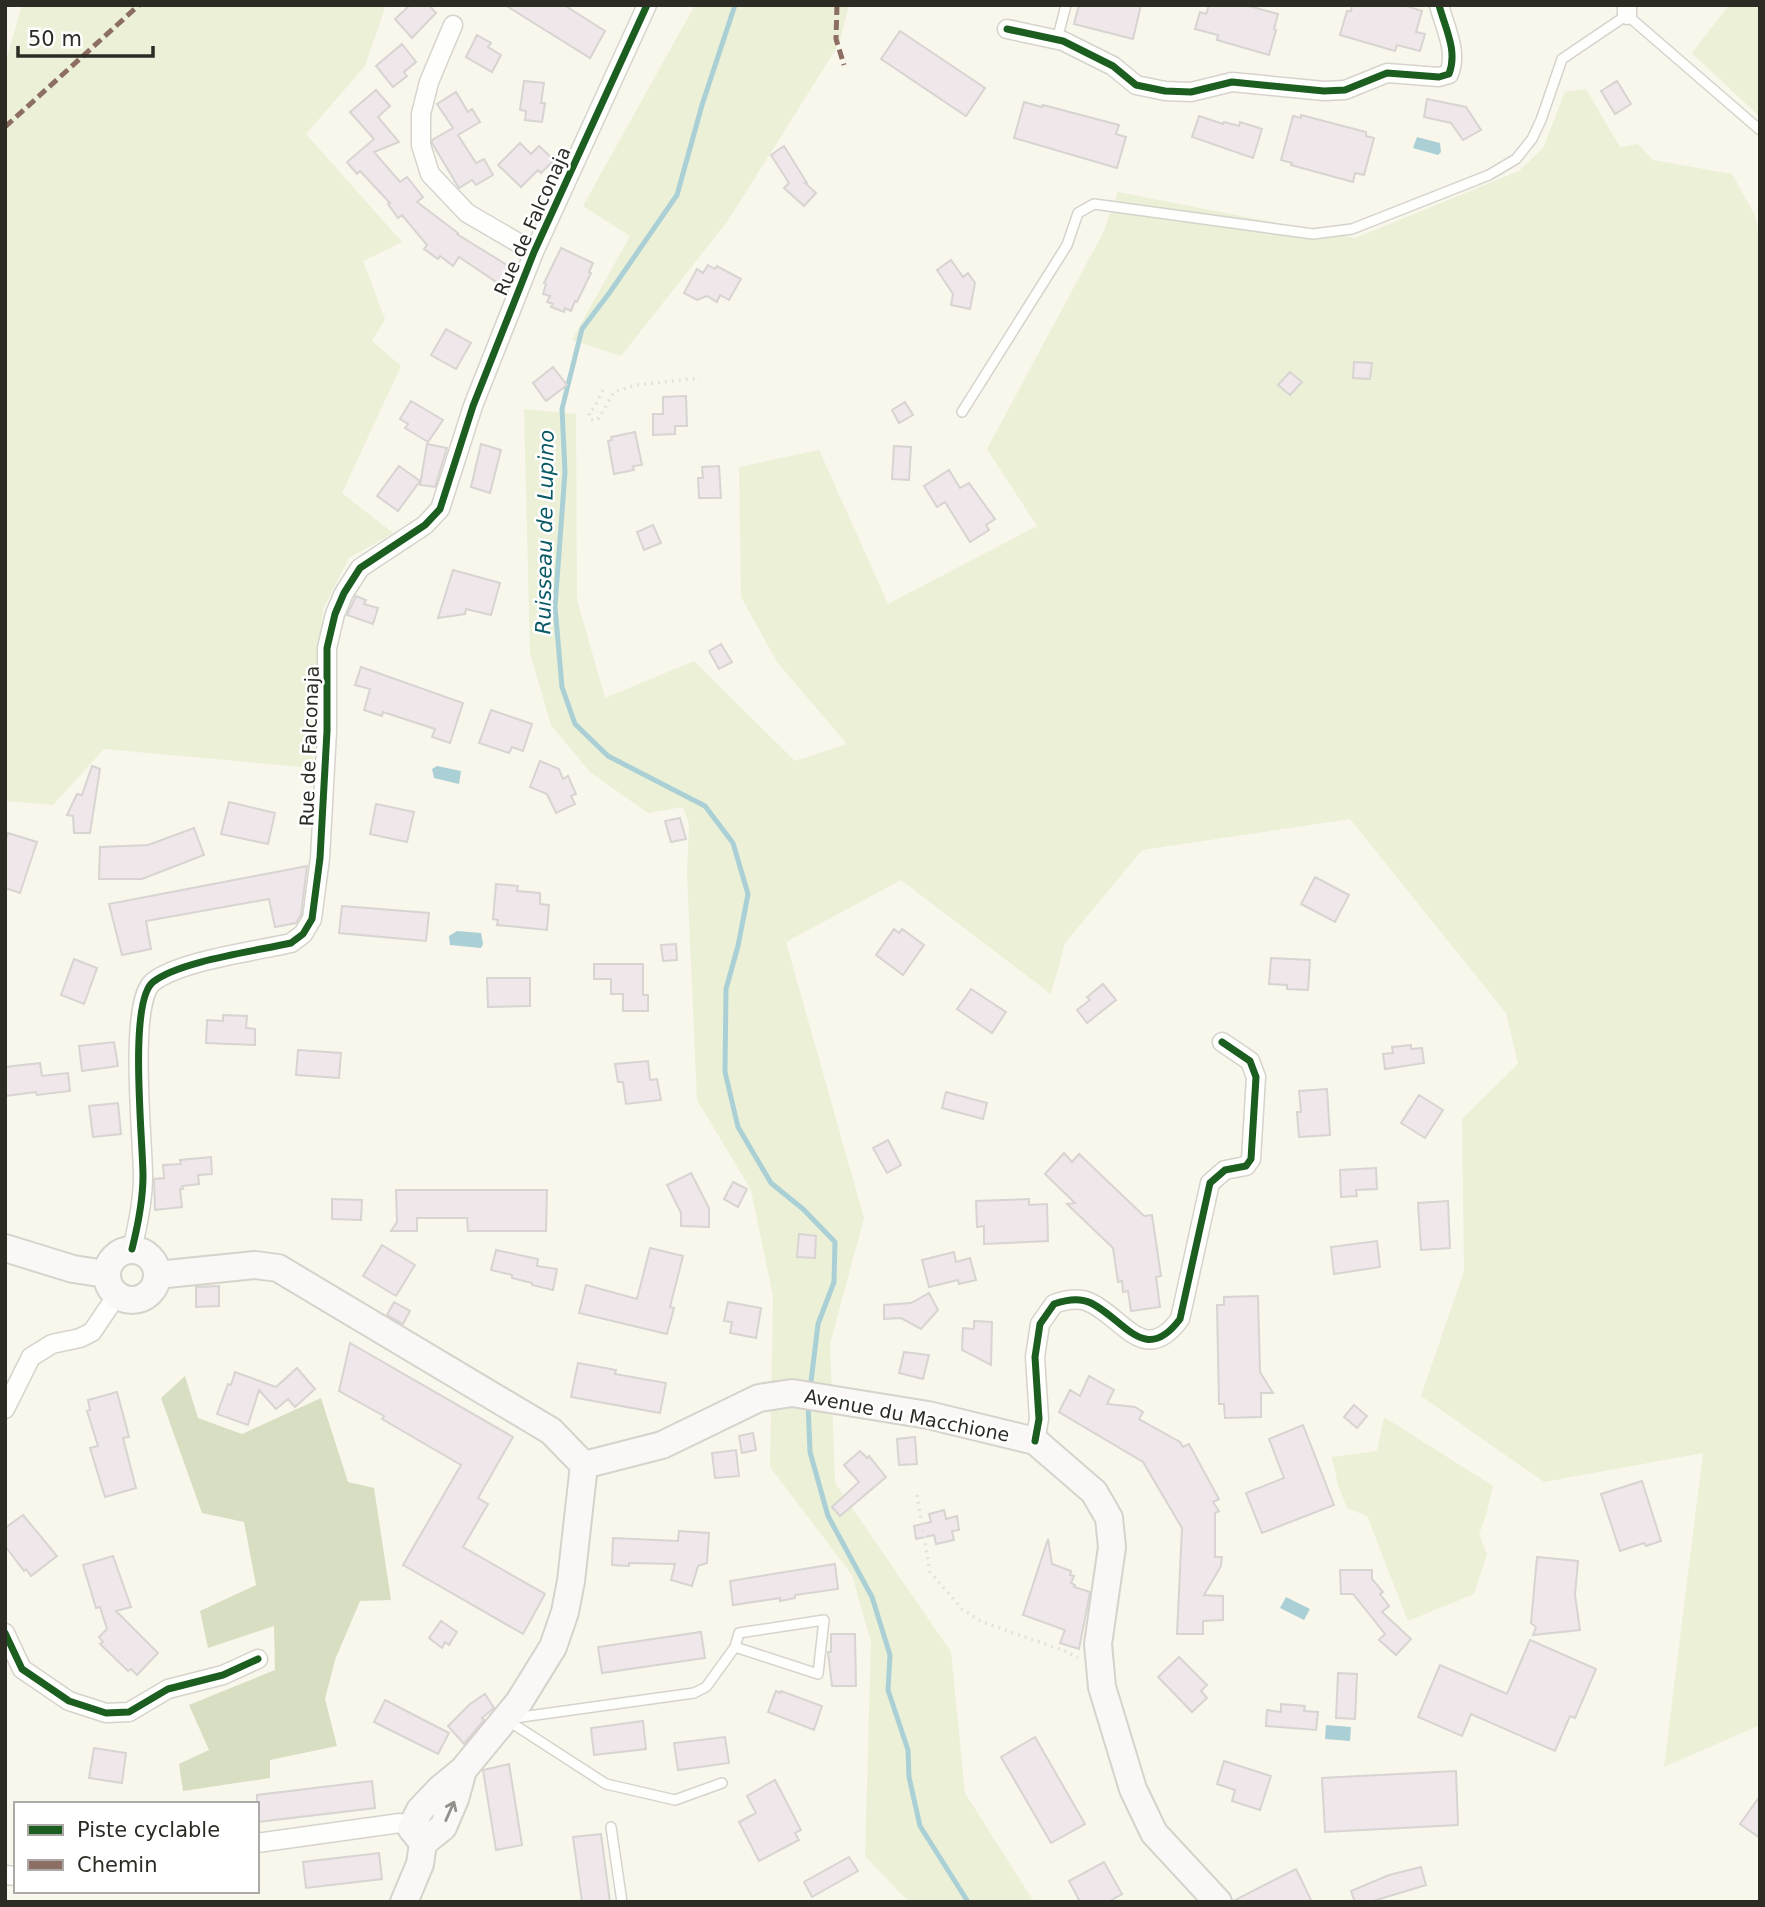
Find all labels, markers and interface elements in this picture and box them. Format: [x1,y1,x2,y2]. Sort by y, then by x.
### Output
scale bar [18,14,152,58]
text: 50 m [28,27,82,51]
street label: Rue de Falconaja [489,143,575,299]
water label: Ruisseau de Lupino [531,429,559,635]
street label: Rue de Falconaja [295,665,323,827]
street label: Avenue du Macchione [803,1384,1011,1446]
one-way arrow [444,1801,457,1822]
legend [14,1802,259,1893]
text: Piste cyclable [77,1818,220,1842]
text: Chemin [77,1853,158,1877]

